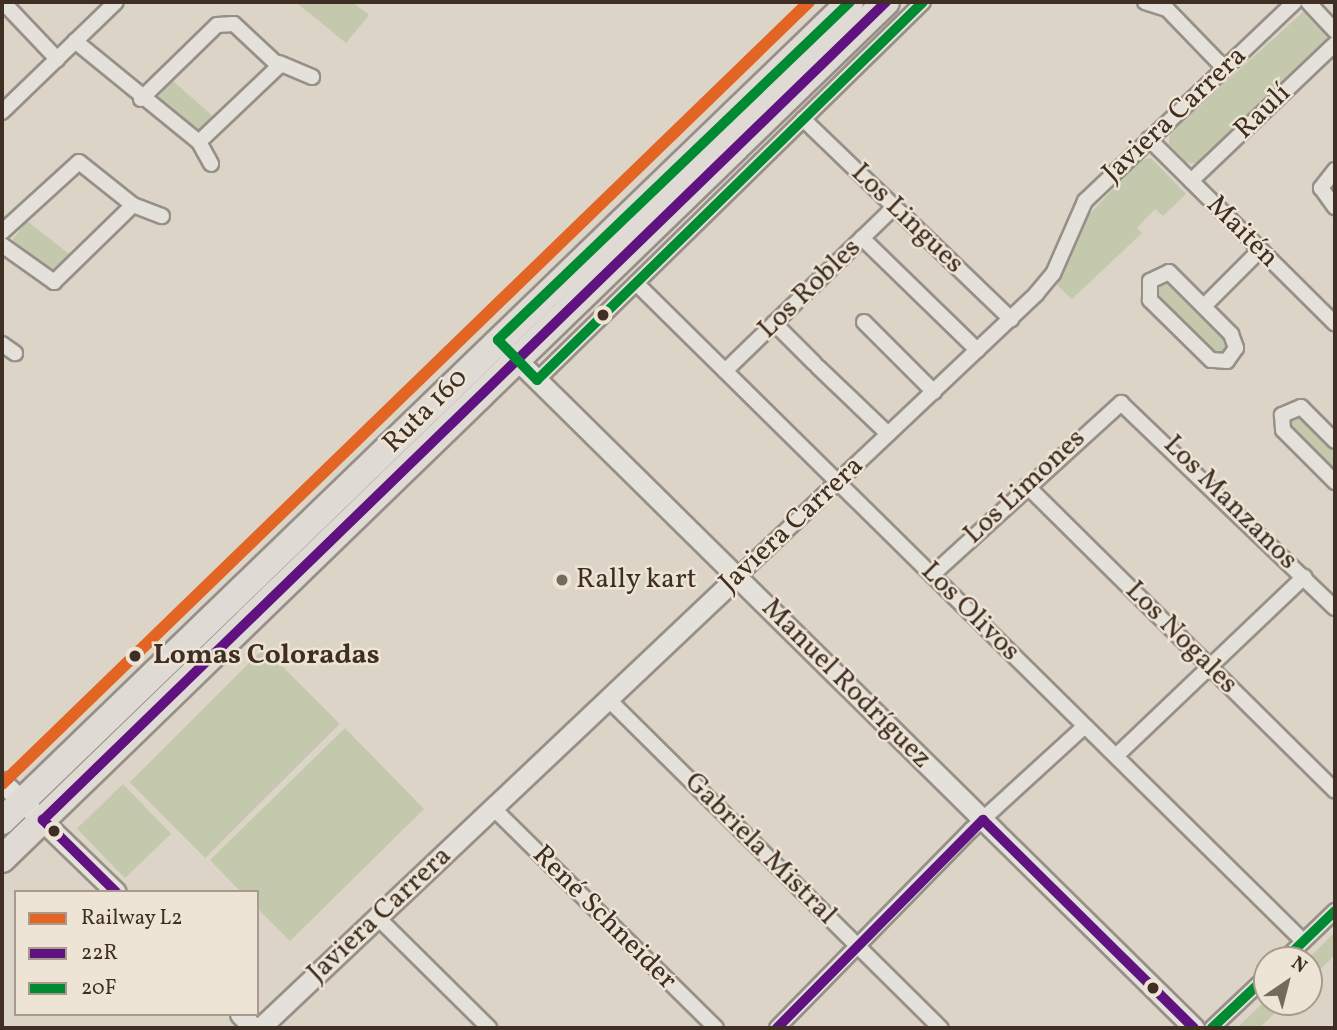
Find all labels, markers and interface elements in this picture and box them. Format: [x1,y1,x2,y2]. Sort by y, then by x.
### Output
street label: Javiera Carrera [1096,40,1254,190]
street label: Raulí [1228,77,1298,147]
street label: Los Lingues [843,157,971,281]
street label: Maitén [1199,189,1285,275]
street label: Los Robles [752,232,868,346]
unlabelled marker [596,308,610,322]
street label: Ruta 160 [377,362,475,460]
street label: Los Limones [957,422,1093,552]
street label: Los Manzanos [1156,429,1304,577]
street label: Javiera Carrera [713,450,871,600]
street label: Los Olivos [913,555,1027,669]
place label: Rally kart [576,563,697,597]
marker: Rally kart [554,572,570,588]
street label: Los Nogales [1118,575,1244,701]
street label: Manuel Rodríguez [754,592,938,776]
place label: Lomas Coloradas [153,639,380,673]
marker: Lomas Coloradas [123,644,147,668]
street label: Gabriela Mistral [677,766,843,932]
unlabelled marker [47,824,61,838]
street label: René Schneider [525,839,683,997]
street label: Javiera Carrera [301,840,459,990]
legend [14,890,259,1016]
text: Railway L2 [81,904,182,933]
text: 22R [81,939,118,968]
north arrow [1253,946,1323,1016]
text: N [1286,951,1312,980]
text: 20F [81,974,116,1003]
unlabelled marker [1146,981,1160,995]

